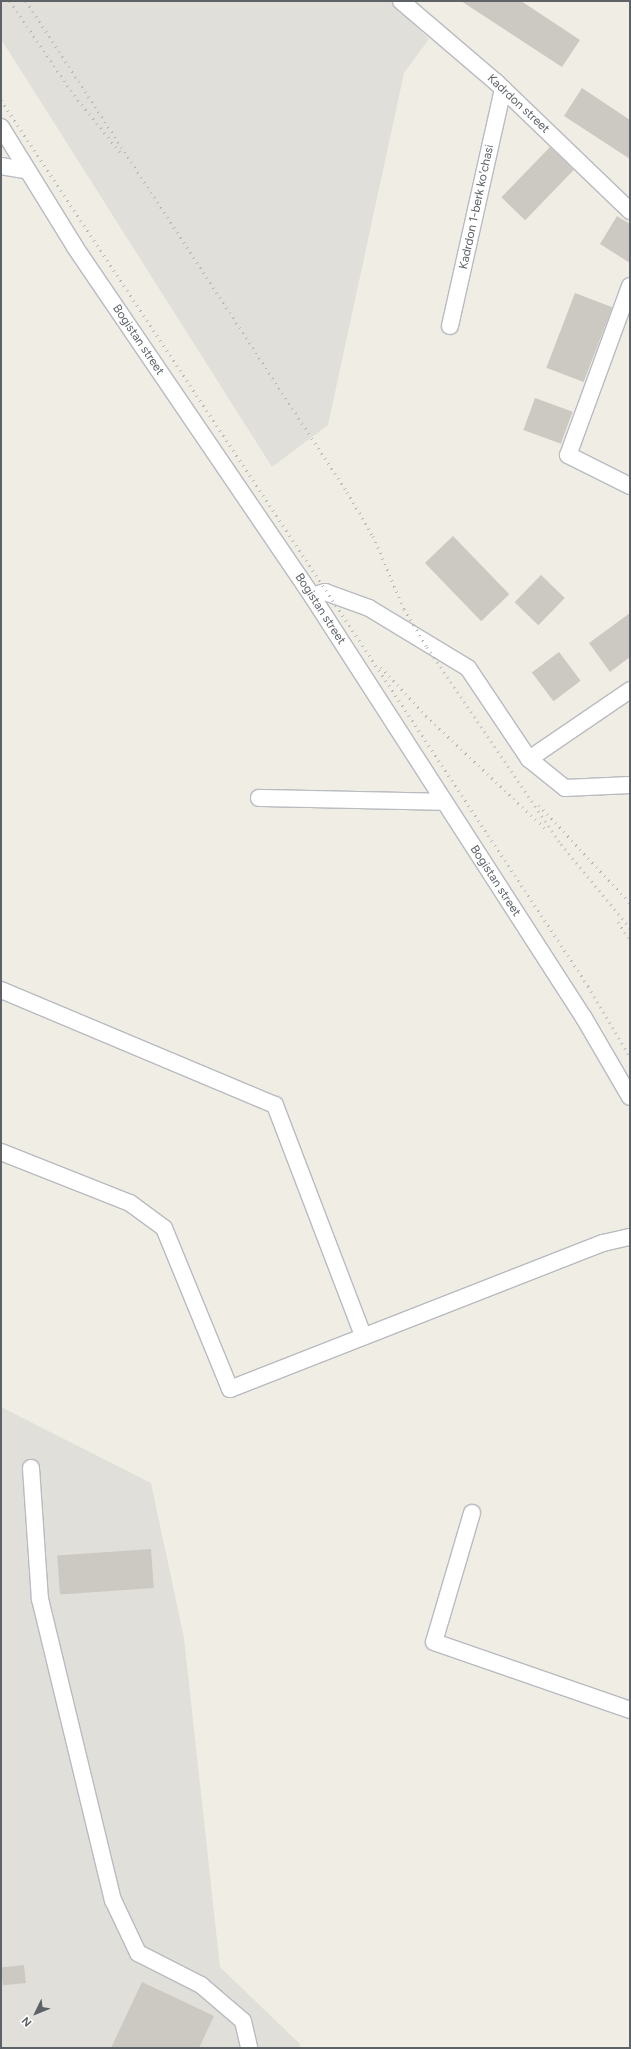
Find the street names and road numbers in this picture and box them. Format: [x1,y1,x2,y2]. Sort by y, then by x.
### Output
street label: Kadrdon street [484,71,552,137]
street label: Kadrdon 1-berk ko'chasi [457,143,497,271]
street label: Bogistan street [109,302,167,378]
street label: Bogistan street [292,571,348,647]
street label: Bogistan street [467,843,523,919]

